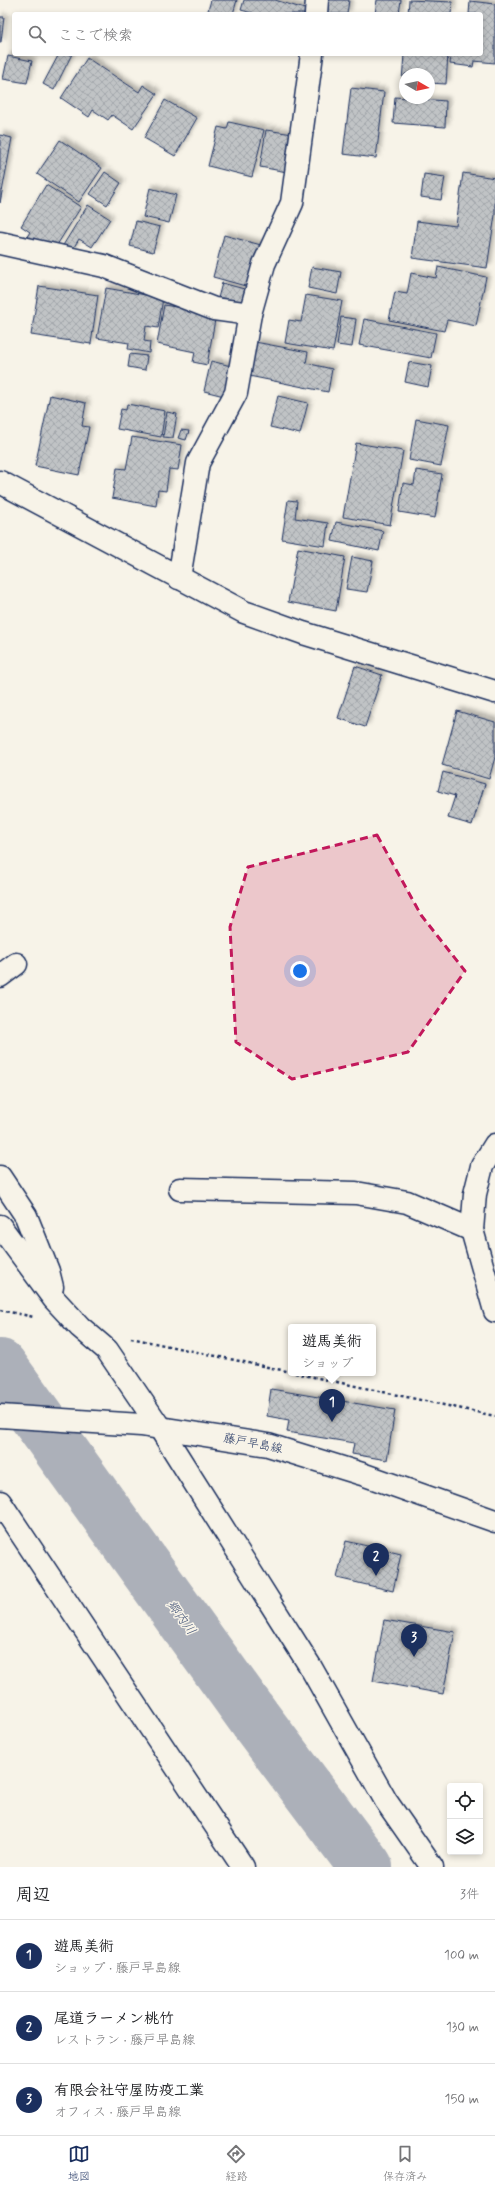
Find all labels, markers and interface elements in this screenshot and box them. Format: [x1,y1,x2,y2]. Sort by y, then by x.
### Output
search box [12,12,483,56]
icon: search [26,23,48,45]
text: ここで検索 [58,26,133,46]
north arrow [399,68,435,104]
your location [290,961,310,981]
popup [288,1324,376,1376]
text: 遊馬美術 [302,1332,362,1352]
text: ショップ [302,1355,353,1372]
pin: 1 [319,1389,345,1422]
street label: 藤戸早島線 [222,1430,284,1458]
pin: 2 [363,1543,389,1576]
water label: 郷内川 [163,1597,199,1639]
pin: 3 [401,1624,427,1657]
map controls [447,1783,483,1855]
button: locate [447,1783,483,1819]
button: layers [447,1819,483,1855]
text: 周辺 [16,1884,50,1906]
text: 3件 [460,1886,479,1903]
text: 遊馬美術 [54,1937,114,1957]
text: 1 [26,1947,32,1964]
text: 100 m [444,1947,479,1964]
text: ショップ · 藤戸早島線 [54,1960,180,1977]
text: 尾道ラーメン桃竹 [54,2009,174,2029]
text: 2 [26,2019,32,2036]
text: 130 m [446,2019,479,2036]
text: レストラン · 藤戸早島線 [54,2032,195,2049]
text: 有限会社守屋防疫工業 [54,2081,204,2101]
text: 3 [26,2091,32,2108]
text: 150 m [445,2091,479,2108]
text: オフィス · 藤戸早島線 [54,2104,181,2121]
tab: 地図 [68,2143,90,2184]
tab: 経路 [225,2143,247,2184]
tab: 保存済み [383,2143,427,2184]

